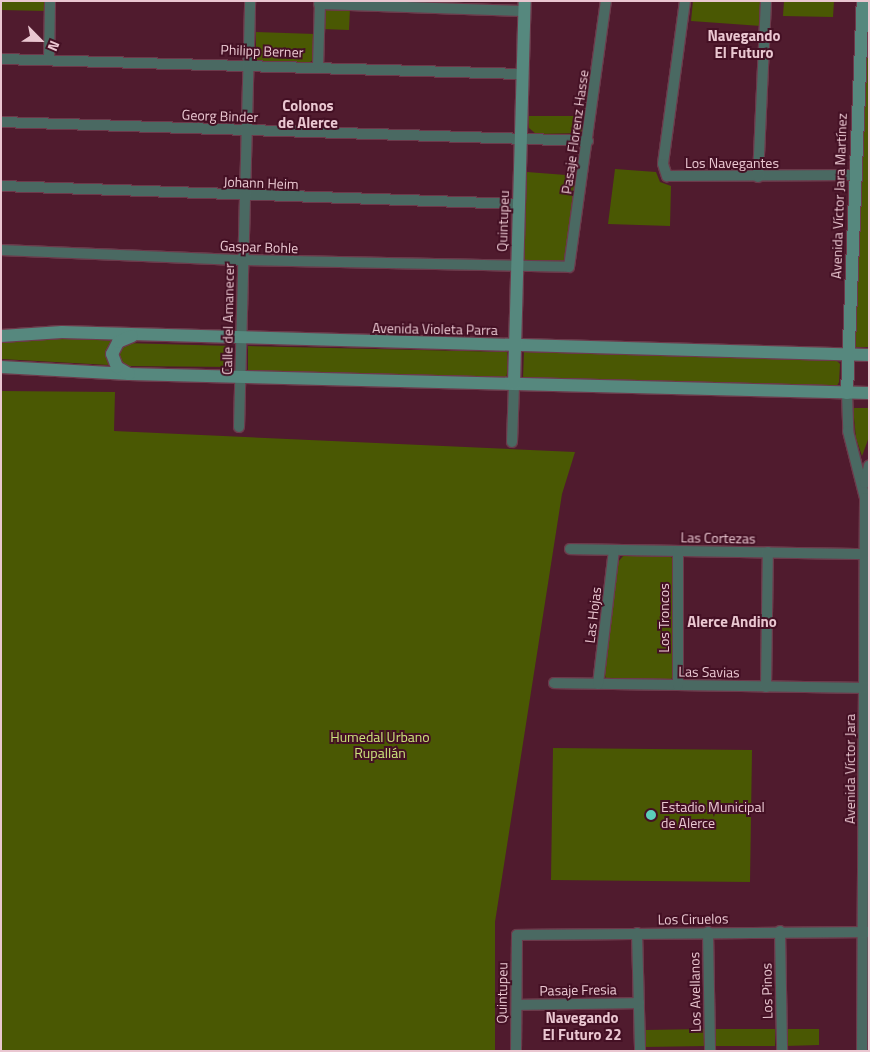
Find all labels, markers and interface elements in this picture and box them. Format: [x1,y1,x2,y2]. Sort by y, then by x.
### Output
north arrow [15,15,65,65]
district label: Navegando El Futuro [707,26,781,61]
text: N [43,37,66,55]
street label: Philipp Berner [220,41,304,61]
street label: Pasaje Florenz Hasse [558,69,592,195]
district label: Colonos de Alerce [278,96,338,131]
street label: Georg Binder [181,106,259,126]
street label: Avenida Víctor Jara Martínez [828,113,850,279]
street label: Los Navegantes [685,155,779,171]
street label: Johann Heim [223,173,299,193]
street label: Quintupeu [494,190,512,252]
street label: Gaspar Bohle [220,237,298,257]
street label: Calle del Amanecer [219,263,237,375]
street label: Avenida Violeta Parra [372,320,498,338]
street label: Las Cortezas [680,529,756,547]
street label: Los Troncos [656,583,672,653]
street label: Las Hojas [581,586,605,644]
district label: Alerce Andino [687,613,777,631]
street label: Las Savias [678,663,740,681]
street label: Avenida Víctor Jara [842,714,858,824]
park label: Humedal Urbano Rupallán [330,729,430,762]
place label: Estadio Municipal de Alerce [661,799,765,832]
marker: Estadio Municipal de Alerce [645,809,657,821]
street label: Los Ciruelos [657,910,729,928]
street label: Los Avellanos [686,952,704,1032]
street label: Quintupeu [493,962,511,1024]
street label: Los Pinos [758,963,776,1019]
street label: Pasaje Fresia [539,981,617,999]
district label: Navegando El Futuro 22 [542,1008,622,1043]

